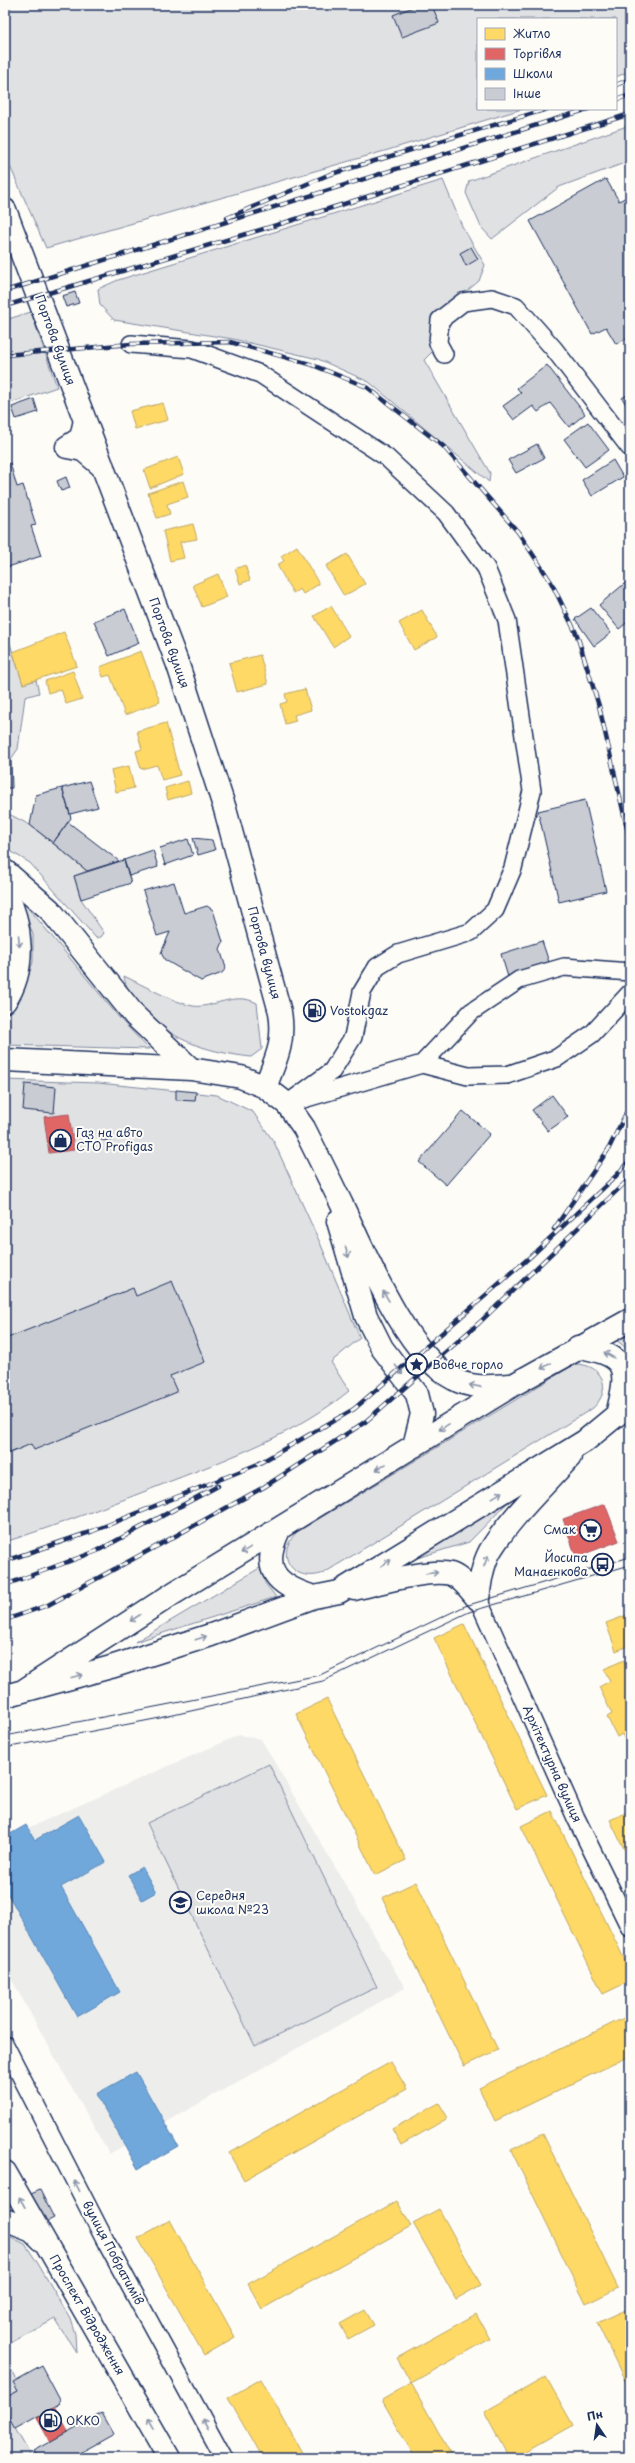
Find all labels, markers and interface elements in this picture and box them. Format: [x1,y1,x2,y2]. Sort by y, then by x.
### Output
legend [477,18,617,110]
text: Житло [513,24,551,42]
text: Торгівля [513,44,562,62]
text: Школи [513,64,553,82]
text: Інше [513,84,541,102]
street label: Портова вулиця [31,292,81,388]
street label: Портова вулиця [145,595,195,691]
street label: Портова вулиця [244,904,286,1001]
one-way arrow [16,934,23,947]
fuel station icon: Vostokgaz [301,998,327,1024]
place label: Vostokgaz [330,1001,388,1019]
place label: Газ на авто СТО Profigas [76,1123,153,1155]
shop icon: Газ на авто СТО Profigas [47,1127,73,1153]
one-way arrow [344,1245,351,1258]
one-way arrow [382,1290,390,1302]
one-way arrow [603,1351,615,1359]
place icon: Вовче горло [403,1352,429,1378]
place label: Вовче горло [432,1355,503,1373]
one-way arrow [540,1362,552,1370]
one-way arrow [394,1364,403,1375]
one-way arrow [468,1381,481,1389]
one-way arrow [438,1424,450,1432]
one-way arrow [375,1463,387,1471]
one-way arrow [491,1490,503,1498]
supermarket icon: Смак [578,1517,604,1543]
place label: Смак [543,1520,577,1538]
one-way arrow [240,1547,252,1555]
place label: Йосипа Манаєнкова [514,1548,589,1580]
bus stop icon: Йосипа Манаєнкова [590,1552,616,1578]
one-way arrow [483,1555,491,1567]
one-way arrow [380,1559,391,1567]
one-way arrow [425,1570,438,1577]
one-way arrow [129,1615,141,1623]
one-way arrow [195,1634,208,1641]
one-way arrow [70,1672,83,1679]
street label: Архітектурна вулиця [519,1702,587,1825]
place label: Середня школа №23 [196,1886,269,1918]
school or university icon: Середня школа №23 [167,1890,193,1916]
one-way arrow [73,2180,81,2192]
one-way arrow [18,2196,26,2208]
street label: вулиця Побратимів [79,2197,149,2308]
street label: Проспект Відродження [46,2251,130,2378]
north arrow [577,2405,617,2445]
text: Пн [585,2405,604,2425]
fuel station icon: ОККО [38,2408,64,2434]
place label: ОККО [66,2411,100,2429]
one-way arrow [145,2418,153,2430]
one-way arrow [201,2418,209,2430]

